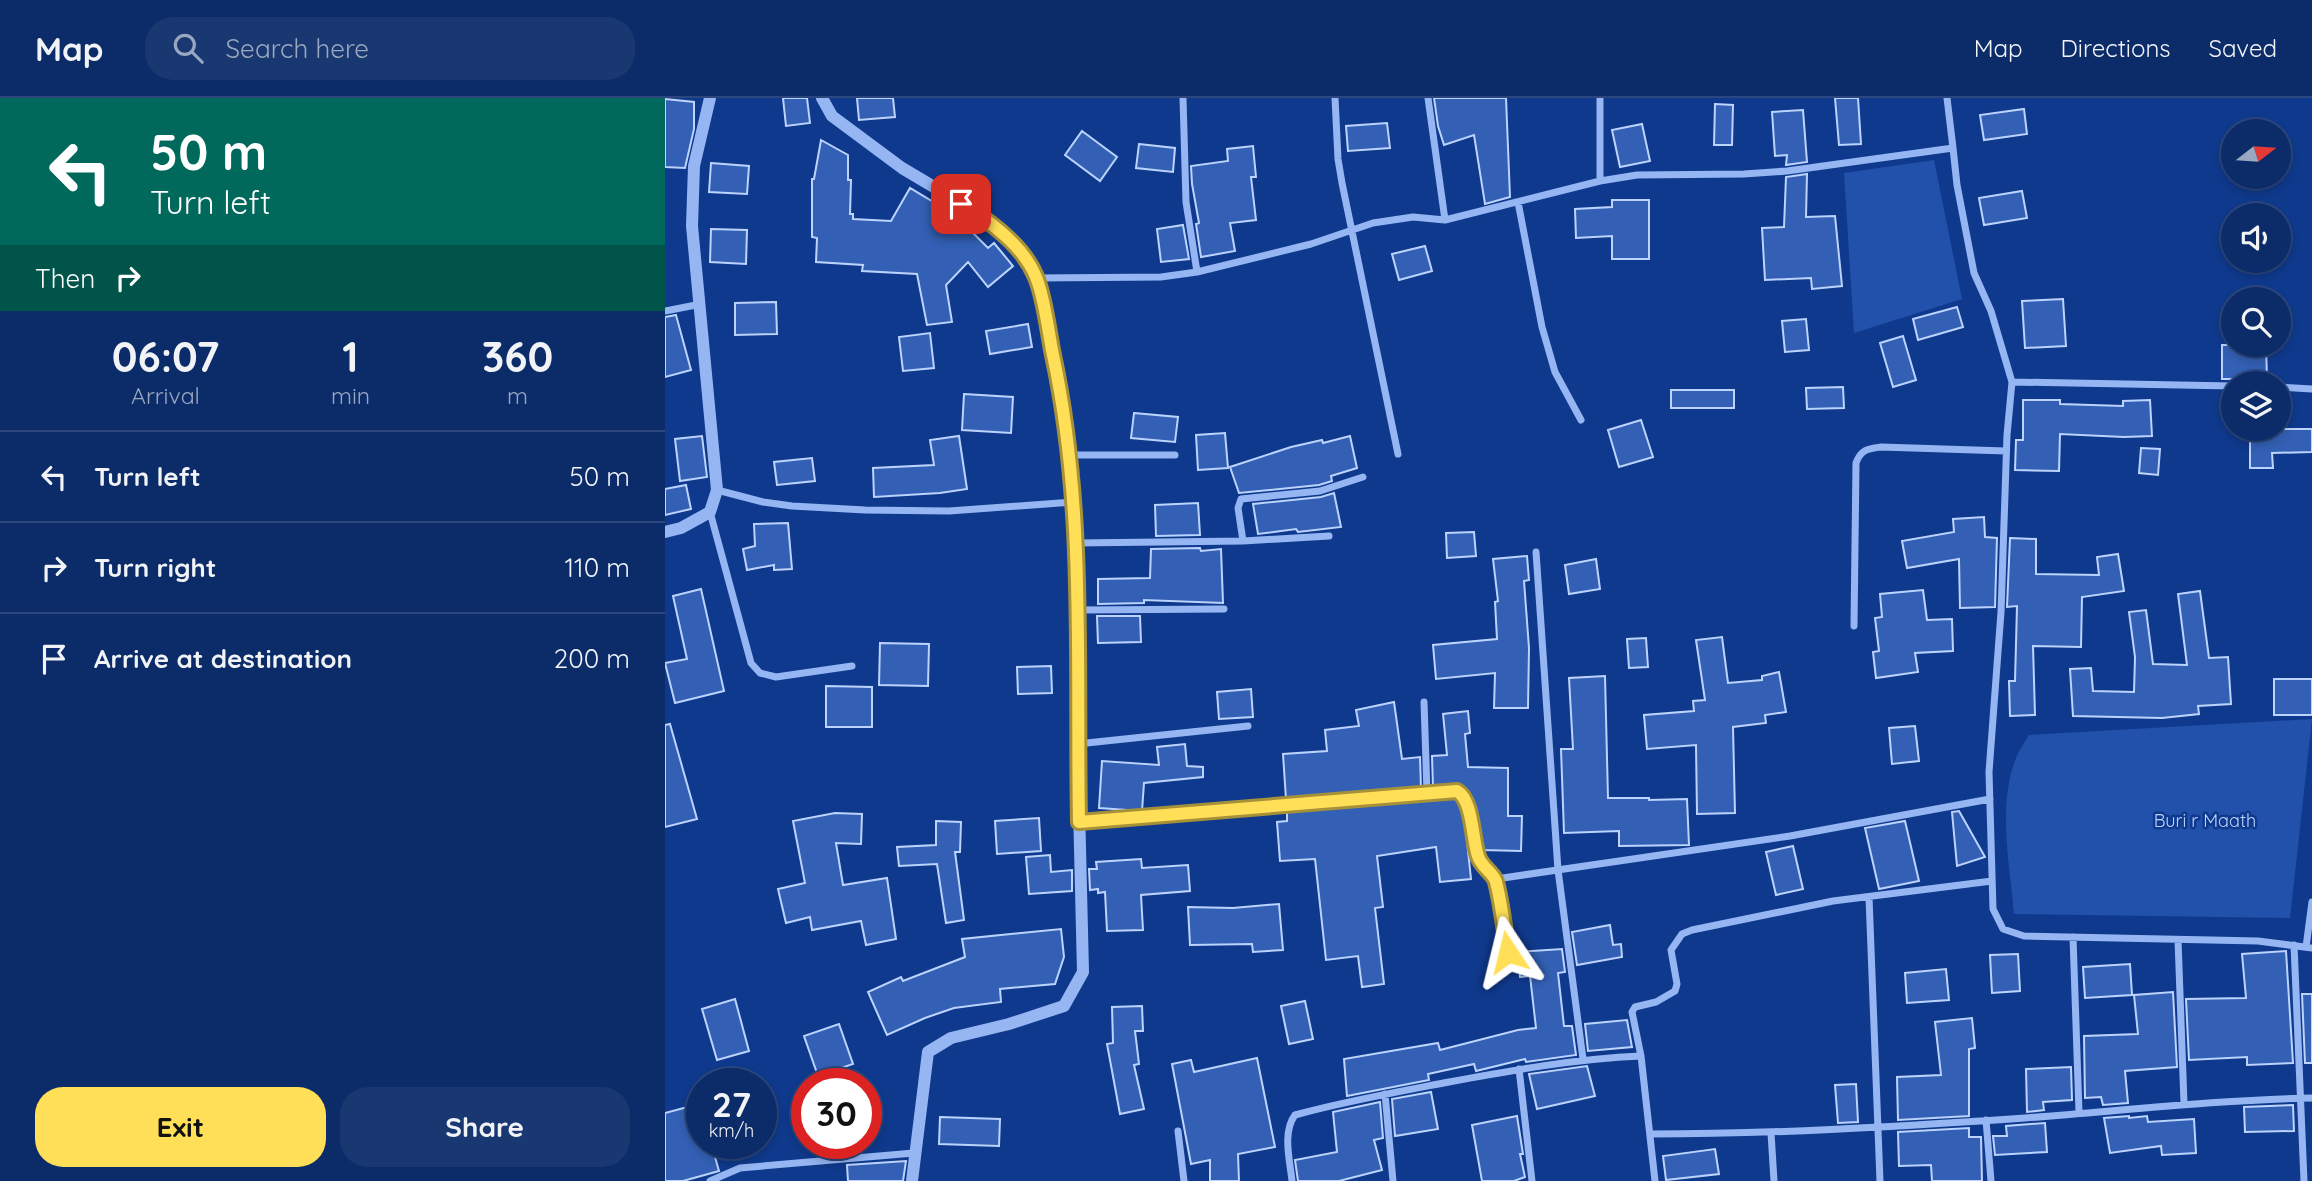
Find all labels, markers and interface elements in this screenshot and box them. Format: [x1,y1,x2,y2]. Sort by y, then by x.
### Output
search box [145,17,635,80]
text: Map [35,28,103,69]
icon: search [169,29,207,67]
text: Search here [225,32,369,65]
text: Map [1974,33,2023,63]
text: Directions [2061,33,2171,63]
text: Saved [2209,33,2277,63]
north arrow [2221,119,2291,189]
map controls [2221,119,2291,441]
text: 50 m [150,121,267,182]
icon: left [35,126,126,217]
pin [931,174,991,234]
text: Turn left [150,182,271,222]
icon: arrive [942,185,980,223]
button: sound [2221,203,2291,273]
icon: right [109,259,147,297]
text: Then [35,262,95,295]
button: search [2221,287,2291,357]
text: 06:07 [112,330,219,383]
text: 1 [342,330,359,383]
text: 360 [482,330,553,383]
button: layers [2221,371,2291,441]
text: Arrival [131,381,200,410]
text: min [331,381,370,410]
text: m [507,381,528,410]
icon: left [35,458,73,496]
text: Turn left [94,460,201,493]
text: 50 m [570,460,630,493]
icon: right [35,549,73,587]
text: Turn right [94,551,216,584]
text: 110 m [564,551,630,584]
icon: arrive [35,640,73,678]
text: Arrive at destination [94,642,352,675]
text: 200 m [554,642,630,675]
park label: Buri r Maath [2154,809,2256,832]
position arrow [1471,915,1545,989]
speed limit sign: 30 [791,1068,882,1159]
text: 27 [712,1082,751,1126]
button: Exit [35,1087,326,1167]
button: Share [340,1087,630,1167]
text: km/h [709,1119,754,1142]

